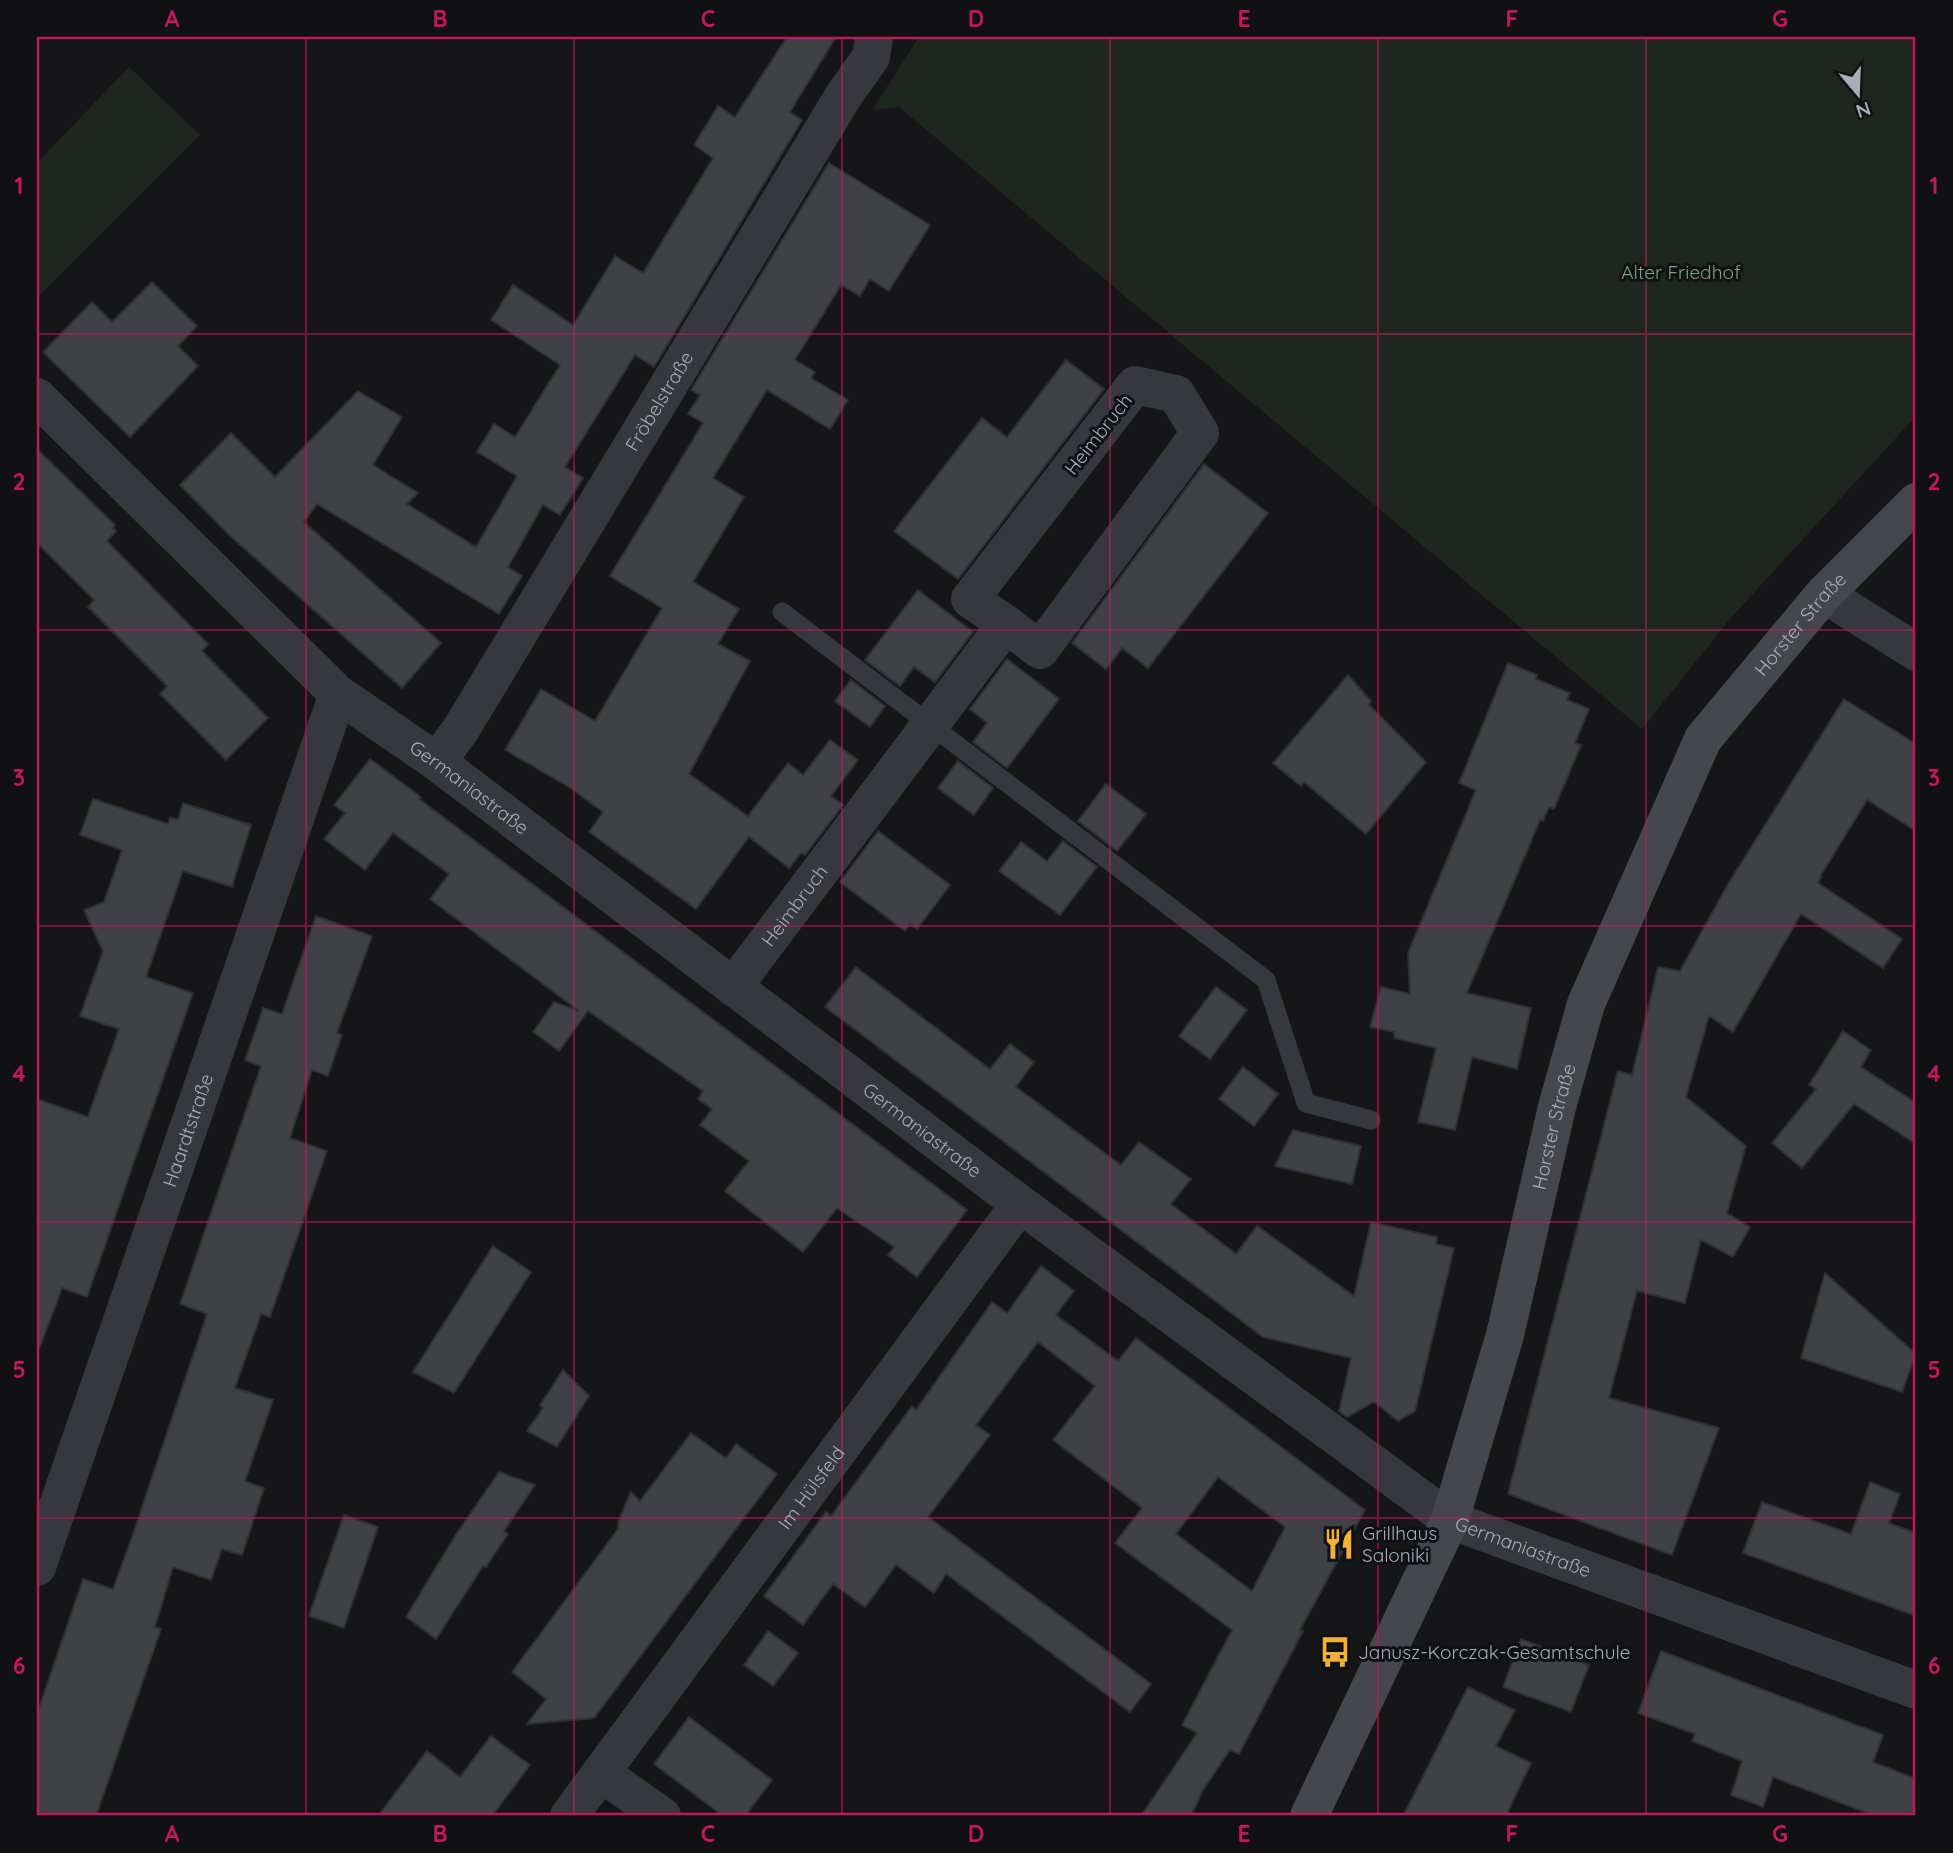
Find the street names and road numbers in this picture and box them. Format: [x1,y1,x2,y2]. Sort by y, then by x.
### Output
street label: Fröbelstraße [620,347,698,455]
street label: Heimbruch [1059,389,1137,479]
street label: Horster Straße [1749,567,1851,681]
street label: Germaniastraße [405,735,534,840]
street label: Heimbruch [756,860,833,951]
street label: Horster Straße [1527,1061,1581,1192]
street label: Haardtstraße [157,1070,218,1190]
street label: Germaniastraße [858,1077,987,1183]
street label: Im Hülsfeld [772,1441,850,1534]
street label: Germaniastraße [1452,1511,1594,1582]

